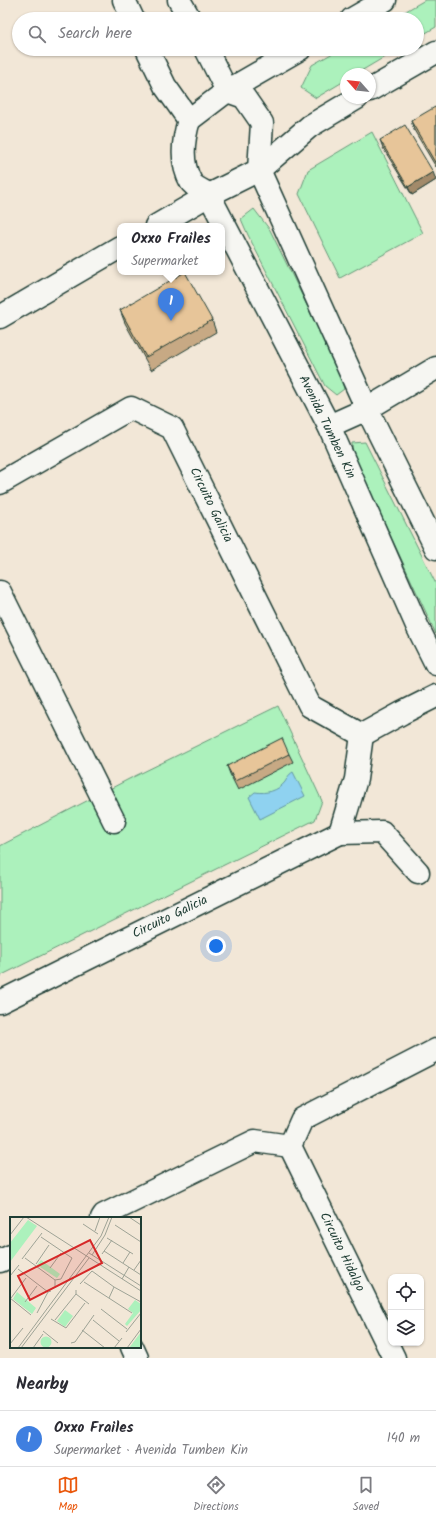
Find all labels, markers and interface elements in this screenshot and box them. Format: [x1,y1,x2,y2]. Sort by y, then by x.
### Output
search box [12,12,424,56]
text: Search here [58,22,132,46]
icon: search [26,23,48,45]
north arrow [340,68,376,104]
popup [117,223,225,275]
text: Oxxo Frailes [131,227,211,251]
text: Supermarket [131,251,198,272]
pin: 1 [158,288,184,321]
street label: Avenida Tumben Kin [293,372,361,483]
street label: Circuito Galicia [184,464,238,546]
street label: Circuito Galicia [129,890,211,944]
your location [206,936,226,956]
street label: Circuito Hidalgo [314,1209,370,1295]
inset map [10,1217,141,1348]
map controls [388,1274,424,1346]
button: locate [388,1274,424,1310]
button: layers [388,1310,424,1346]
text: Nearby [16,1371,68,1398]
text: Oxxo Frailes [54,1416,134,1440]
text: 1 [27,1428,31,1449]
text: 140 m [387,1428,420,1449]
text: Supermarket · Avenida Tumben Kin [54,1440,248,1461]
tab: Map [57,1474,79,1516]
tab: Directions [193,1474,239,1516]
tab: Saved [353,1474,379,1516]

